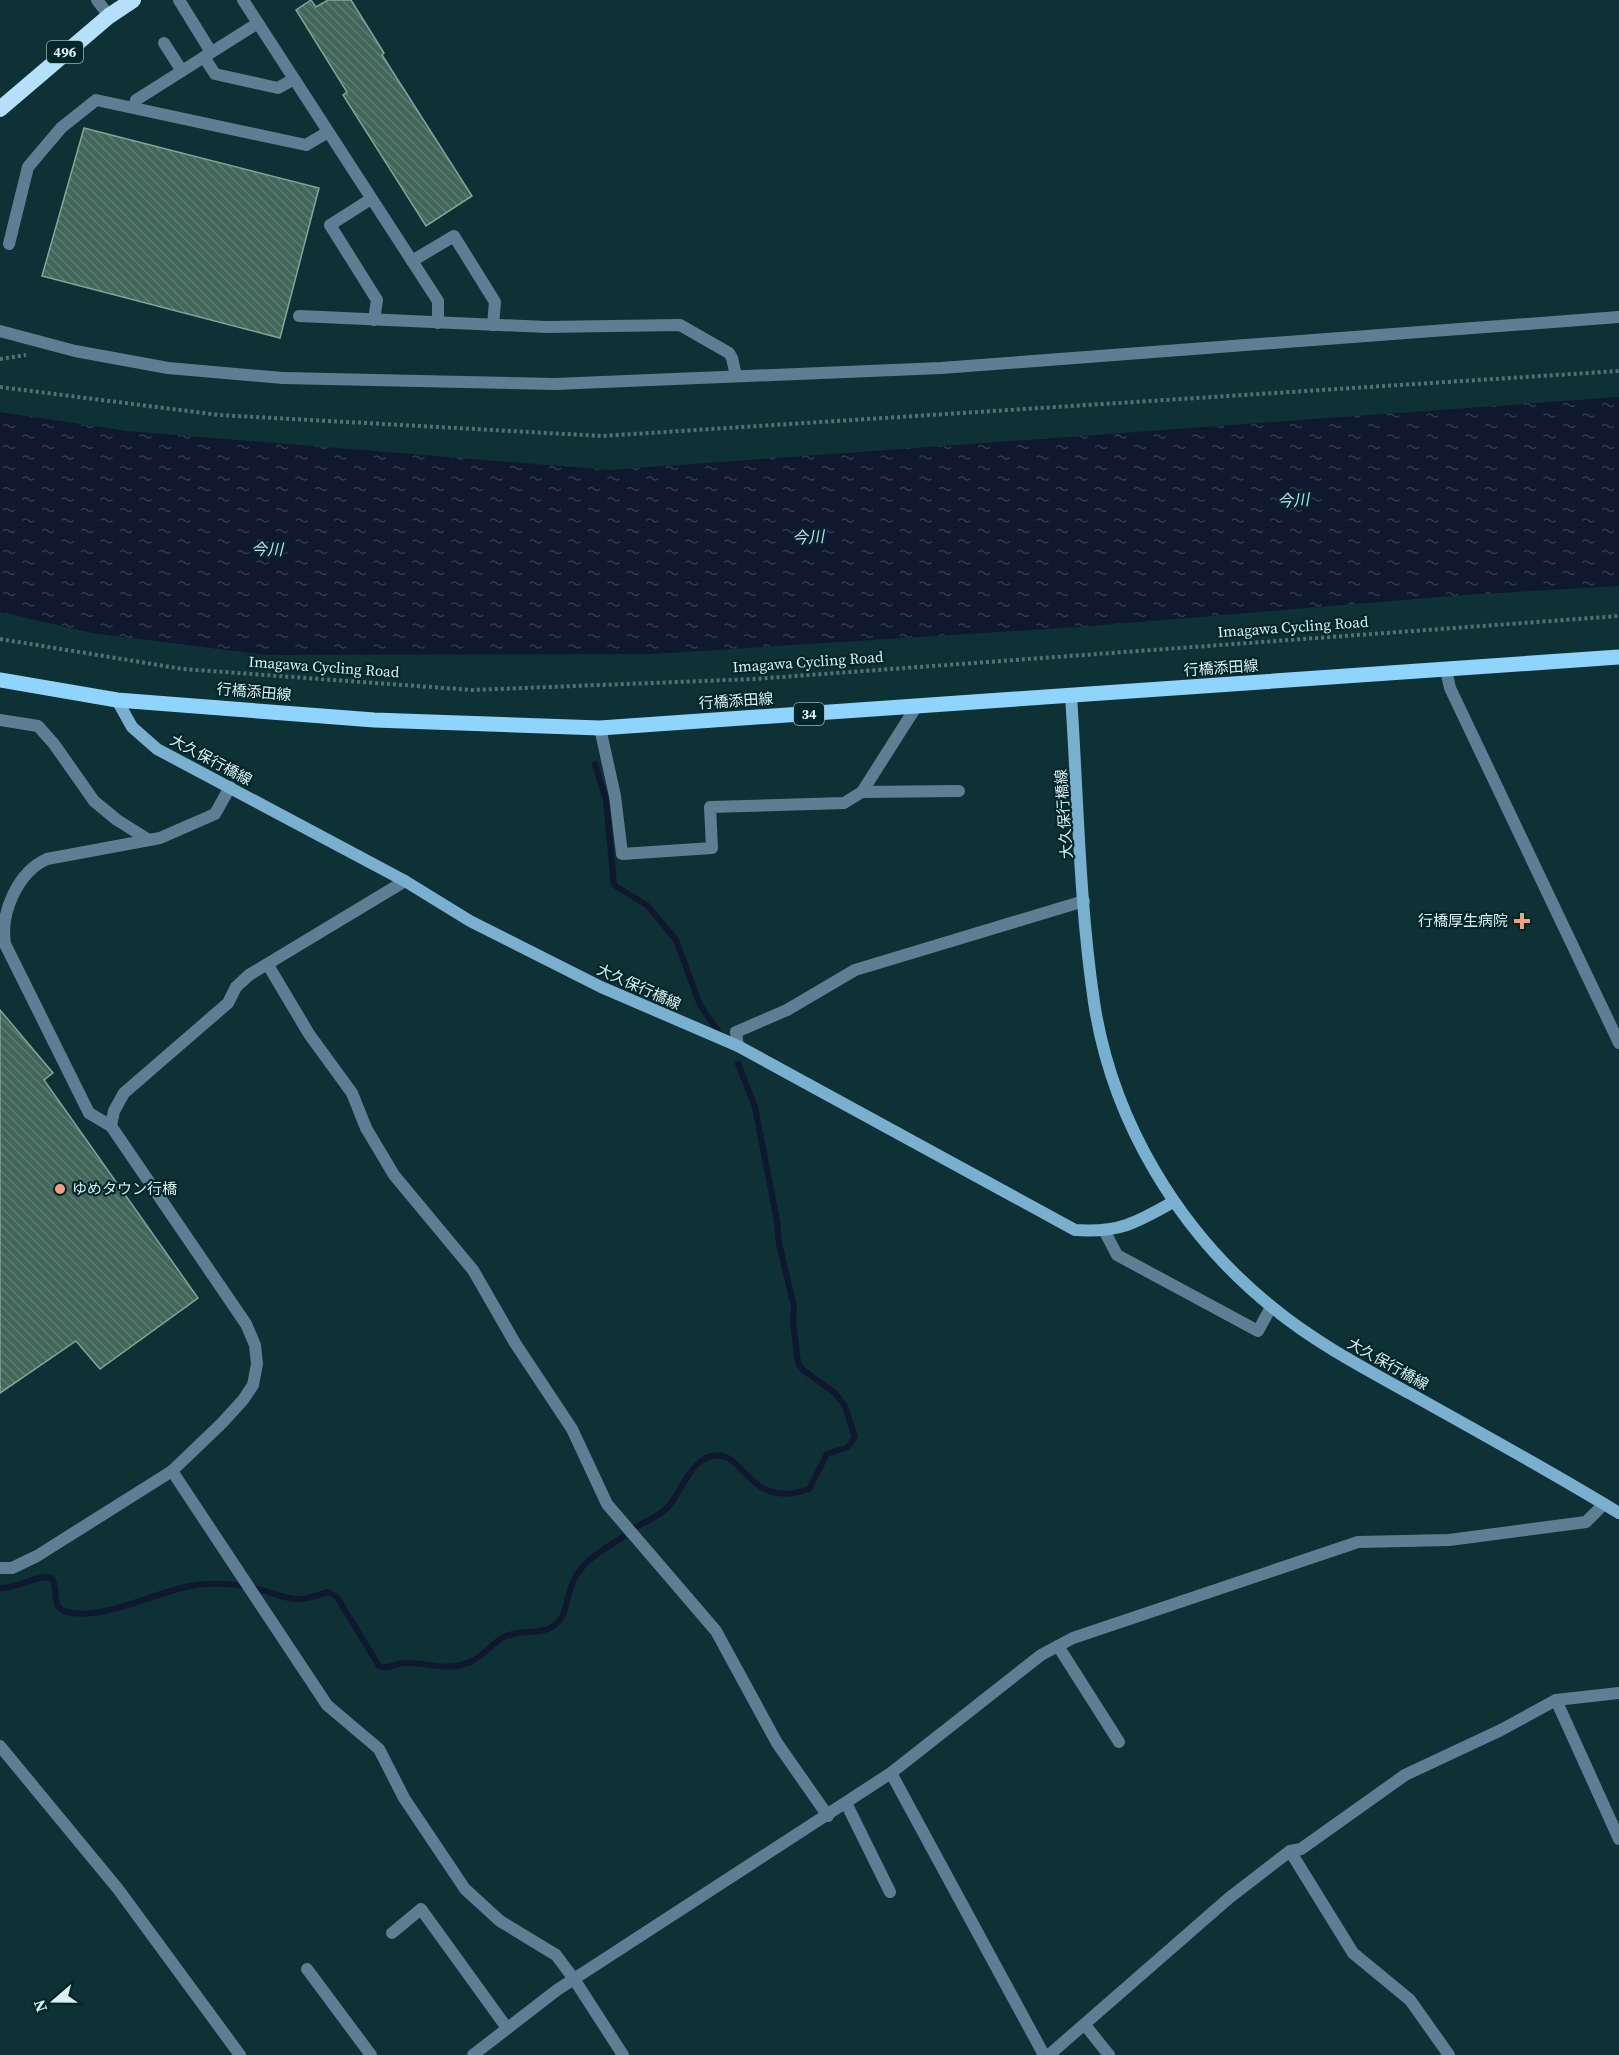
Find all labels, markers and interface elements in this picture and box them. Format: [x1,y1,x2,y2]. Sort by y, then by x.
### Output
road number: 496 [47,41,83,63]
water label: 今川 [1276,488,1312,512]
water label: 今川 [791,525,827,549]
water label: 今川 [251,538,285,560]
street label: Imagawa Cycling Road [1217,611,1370,642]
street label: Imagawa Cycling Road [732,646,885,677]
street label: Imagawa Cycling Road [248,651,401,682]
street label: 行橋添田線 [1183,654,1259,681]
street label: 行橋添田線 [216,678,292,705]
street label: 行橋添田線 [698,687,774,714]
road number: 34 [794,703,824,725]
street label: 大久保行橋線 [167,729,256,790]
street label: 大久保行橋線 [1050,768,1077,860]
place label: 行橋厚生病院 [1418,910,1508,931]
marker: 行橋厚生病院 [1513,912,1531,930]
street label: 大久保行橋線 [594,959,685,1014]
place label: ゆめタウン行橋 [72,1178,177,1199]
marker: ゆめタウン行橋 [53,1182,67,1196]
street label: 大久保行橋線 [1344,1333,1433,1395]
north arrow [24,1971,84,2031]
text: N [27,1997,52,2015]

